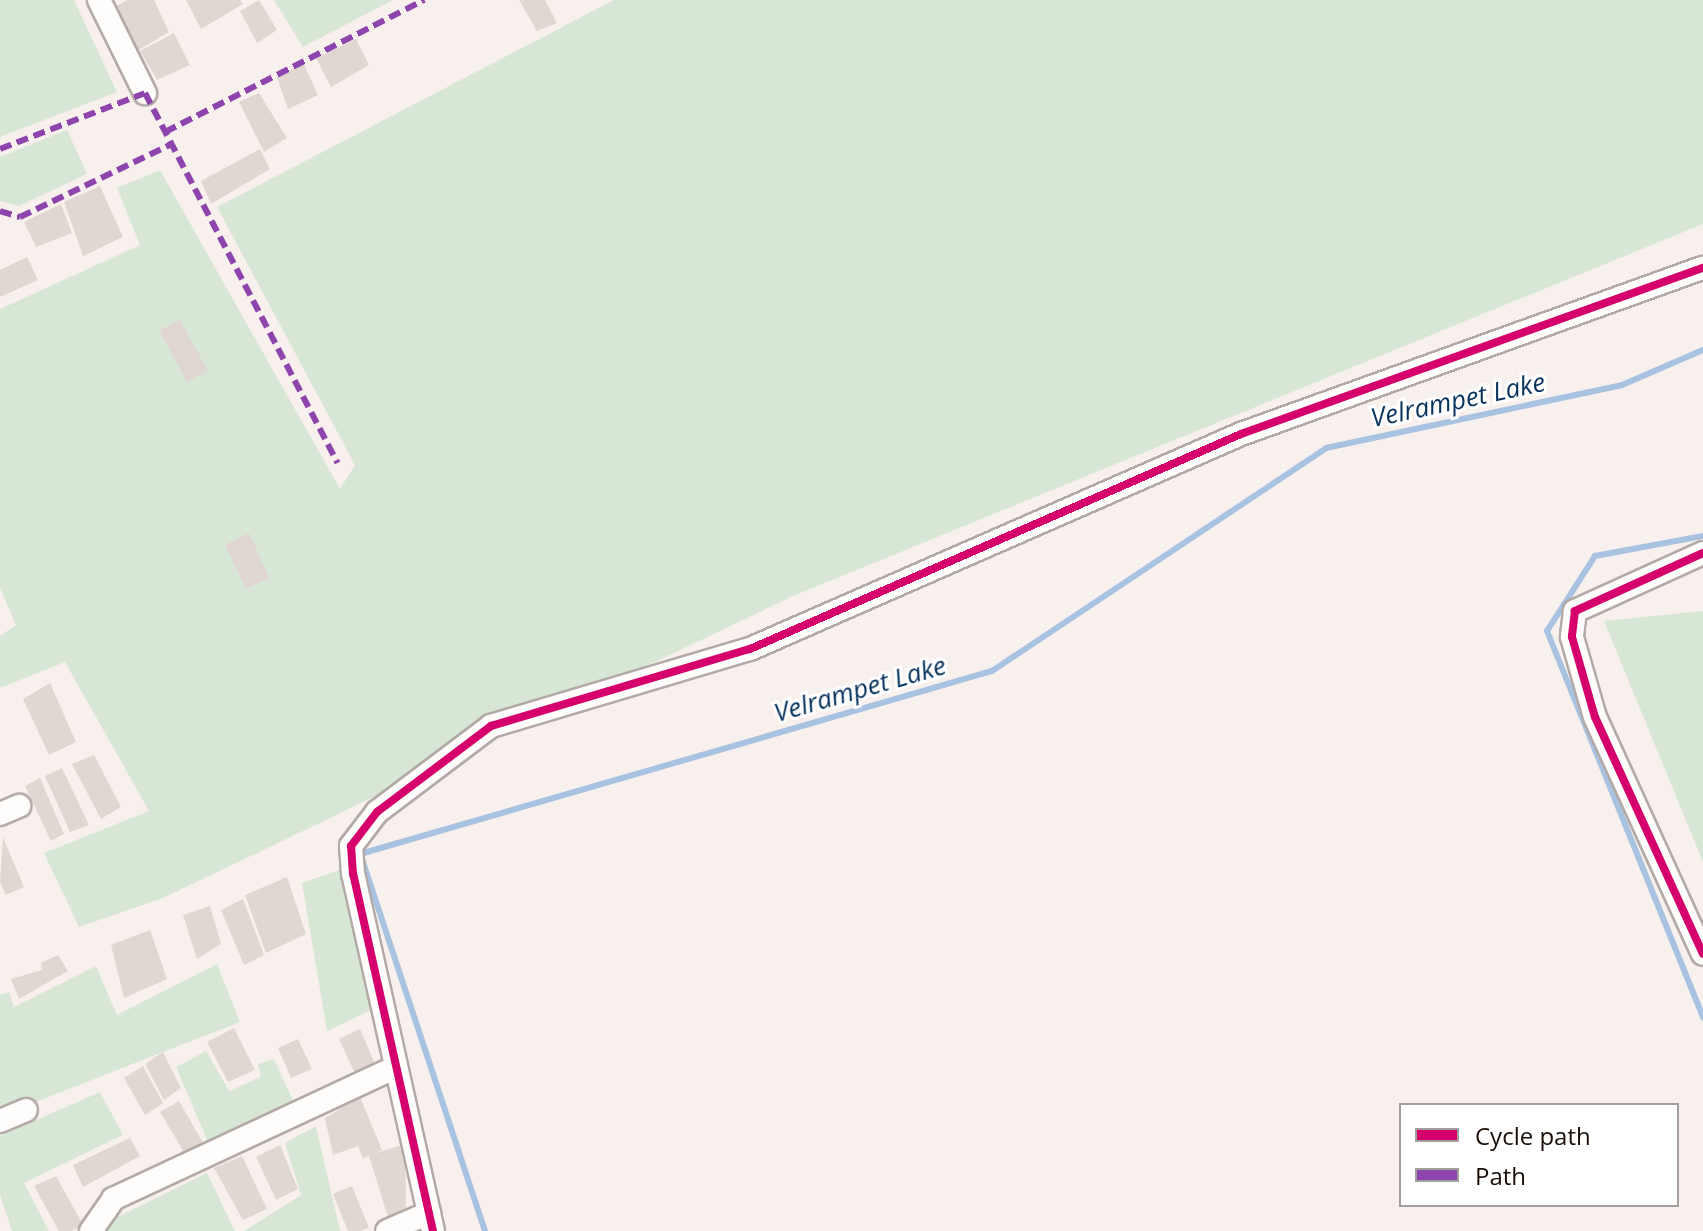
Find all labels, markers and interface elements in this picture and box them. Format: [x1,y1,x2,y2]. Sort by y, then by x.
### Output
water label: Velrampet Lake [1368,366,1548,434]
water label: Velrampet Lake [770,650,950,728]
legend [1399,1103,1679,1207]
text: Cycle path [1475,1119,1591,1152]
text: Path [1475,1159,1526,1192]

